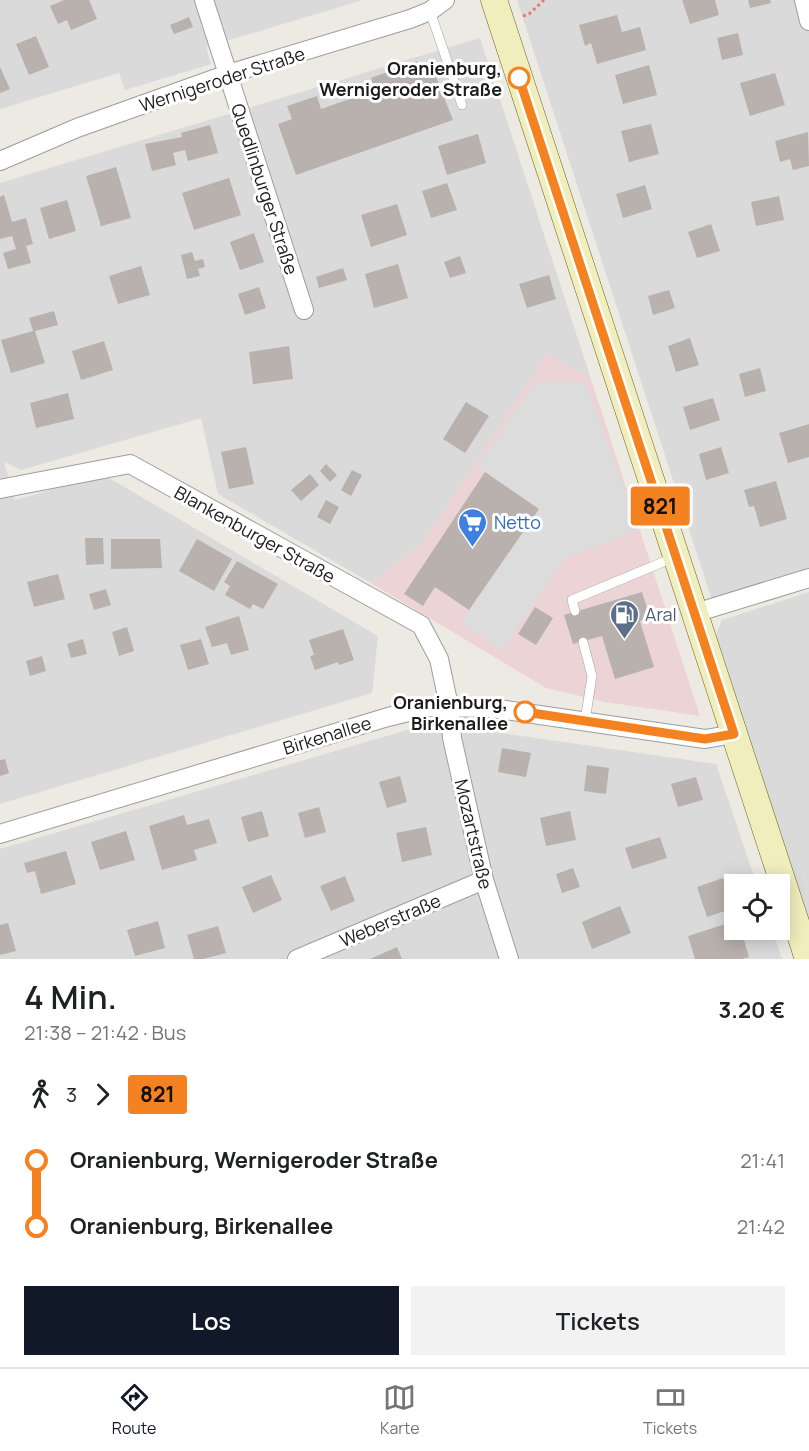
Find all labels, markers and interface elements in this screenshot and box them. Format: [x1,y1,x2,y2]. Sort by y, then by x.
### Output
street label: Wernigeroder Straße [136,41,308,117]
place label: Oranienburg, Wernigeroder Straße [319,56,502,101]
marker: Oranienburg, Wernigeroder Straße [508,67,530,89]
street label: Quedlinburger Straße [226,100,304,278]
street label: Blankenburger Straße [170,480,340,588]
line badge: 821 [626,486,694,526]
text: 821 [643,492,677,520]
supermarket icon: Netto [457,506,489,548]
place label: Netto [494,510,541,534]
fuel station icon: Aral [608,598,640,640]
place label: Aral [645,602,677,626]
place label: Oranienburg, Birkenallee [393,690,508,735]
marker: Oranienburg, Birkenallee [514,701,536,723]
street label: Birkenallee [280,710,374,760]
street label: Mozartstraße [450,777,498,891]
map controls [724,874,790,940]
button: locate [724,874,790,940]
street label: Weberstraße [336,888,444,952]
text: 4 Min. [24,974,117,1019]
text: 3.20 € [719,995,785,1025]
text: 21:38 – 21:42 · Bus [24,1019,186,1046]
icon: walk [24,1078,57,1111]
icon: forward [86,1078,119,1111]
text: 821 [140,1080,175,1108]
text: 3 [66,1081,77,1108]
text: Oranienburg, Wernigeroder Straße [70,1145,438,1175]
text: 21:41 [740,1147,785,1174]
text: Oranienburg, Birkenallee [70,1211,333,1241]
text: 21:42 [737,1213,785,1240]
button: Los [24,1286,399,1355]
button: Tickets [411,1286,785,1355]
tab: Route [112,1381,156,1439]
tab: Karte [380,1381,420,1439]
tab: Tickets [643,1381,697,1439]

